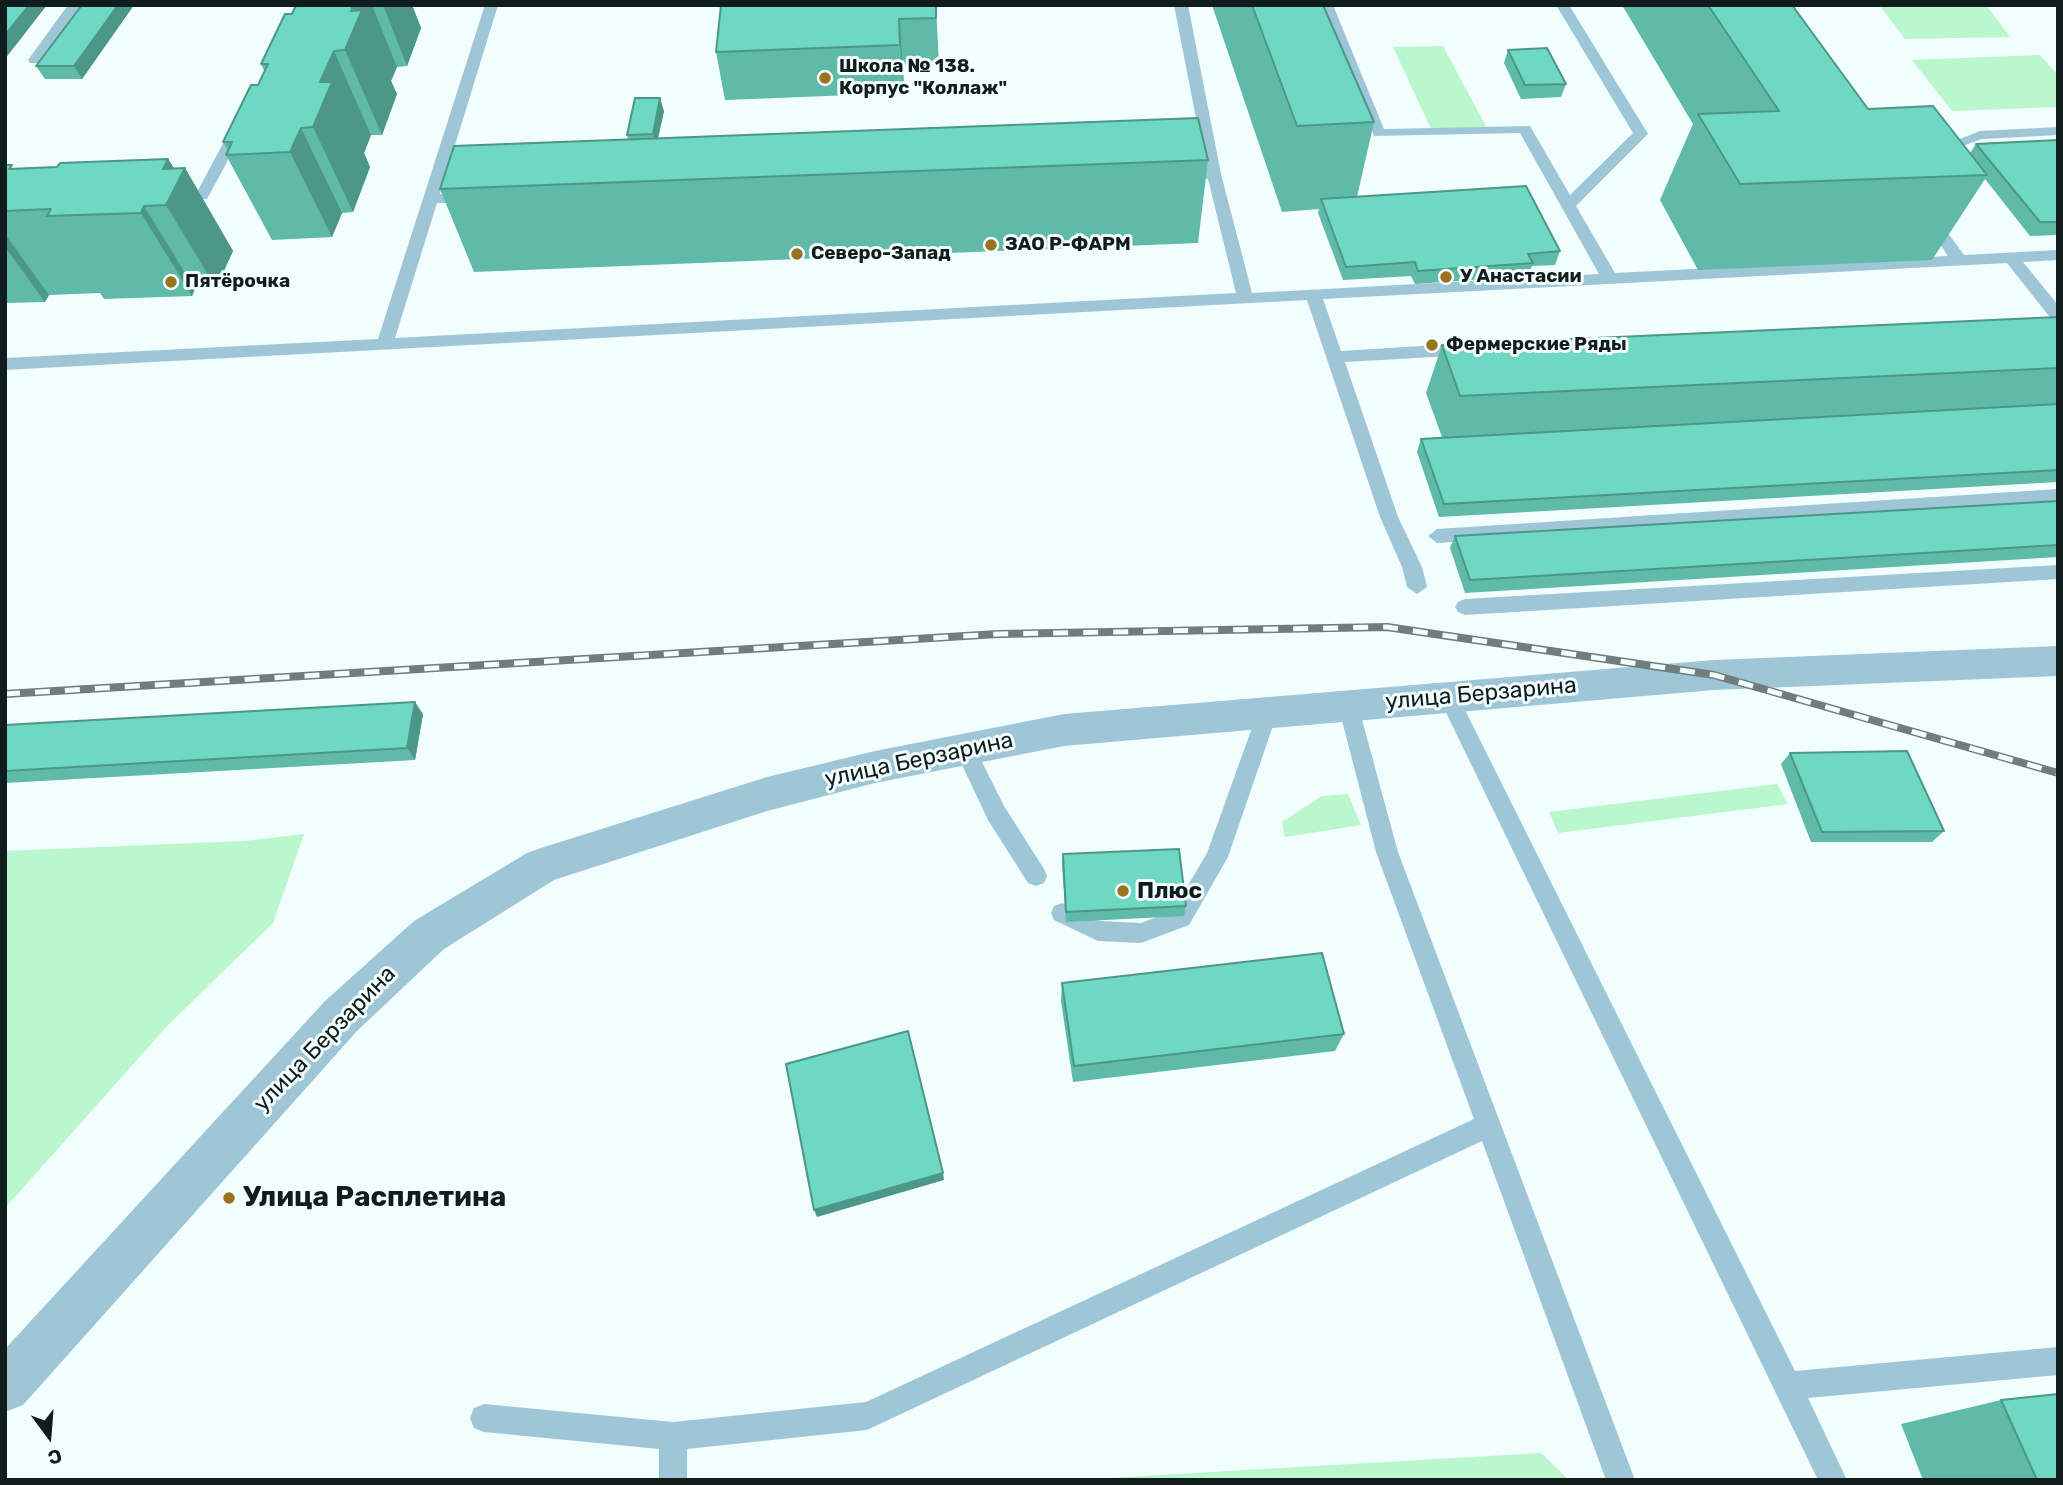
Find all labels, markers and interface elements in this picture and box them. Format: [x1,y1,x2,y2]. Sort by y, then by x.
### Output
place label: Школа № 138. Корпус "Коллаж" [839,56,1007,100]
marker: Школа № 138. Корпус "Коллаж" [817,70,833,86]
place label: ЗАО Р-ФАРМ [1005,234,1131,256]
marker: ЗАО Р-ФАРМ [983,237,999,253]
place label: Северо-Запад [811,243,951,265]
marker: Северо-Запад [789,246,805,262]
place label: У Анастасии [1460,266,1582,288]
marker: У Анастасии [1438,269,1454,285]
place label: Пятёрочка [185,271,290,293]
marker: Пятёрочка [163,274,179,290]
place label: Фермерские Ряды [1446,334,1627,356]
marker: Фермерские Ряды [1424,337,1440,353]
street label: улица Берзарина [1384,672,1578,716]
street label: улица Берзарина [822,727,1016,793]
place label: Плюс [1137,877,1202,905]
marker: Плюс [1115,883,1131,899]
street label: улица Берзарина [248,960,402,1118]
place label: Улица Расплетина [243,1181,506,1215]
marker: Улица Расплетина [221,1190,237,1206]
north arrow [14,1401,84,1471]
text: С [45,1444,65,1470]

